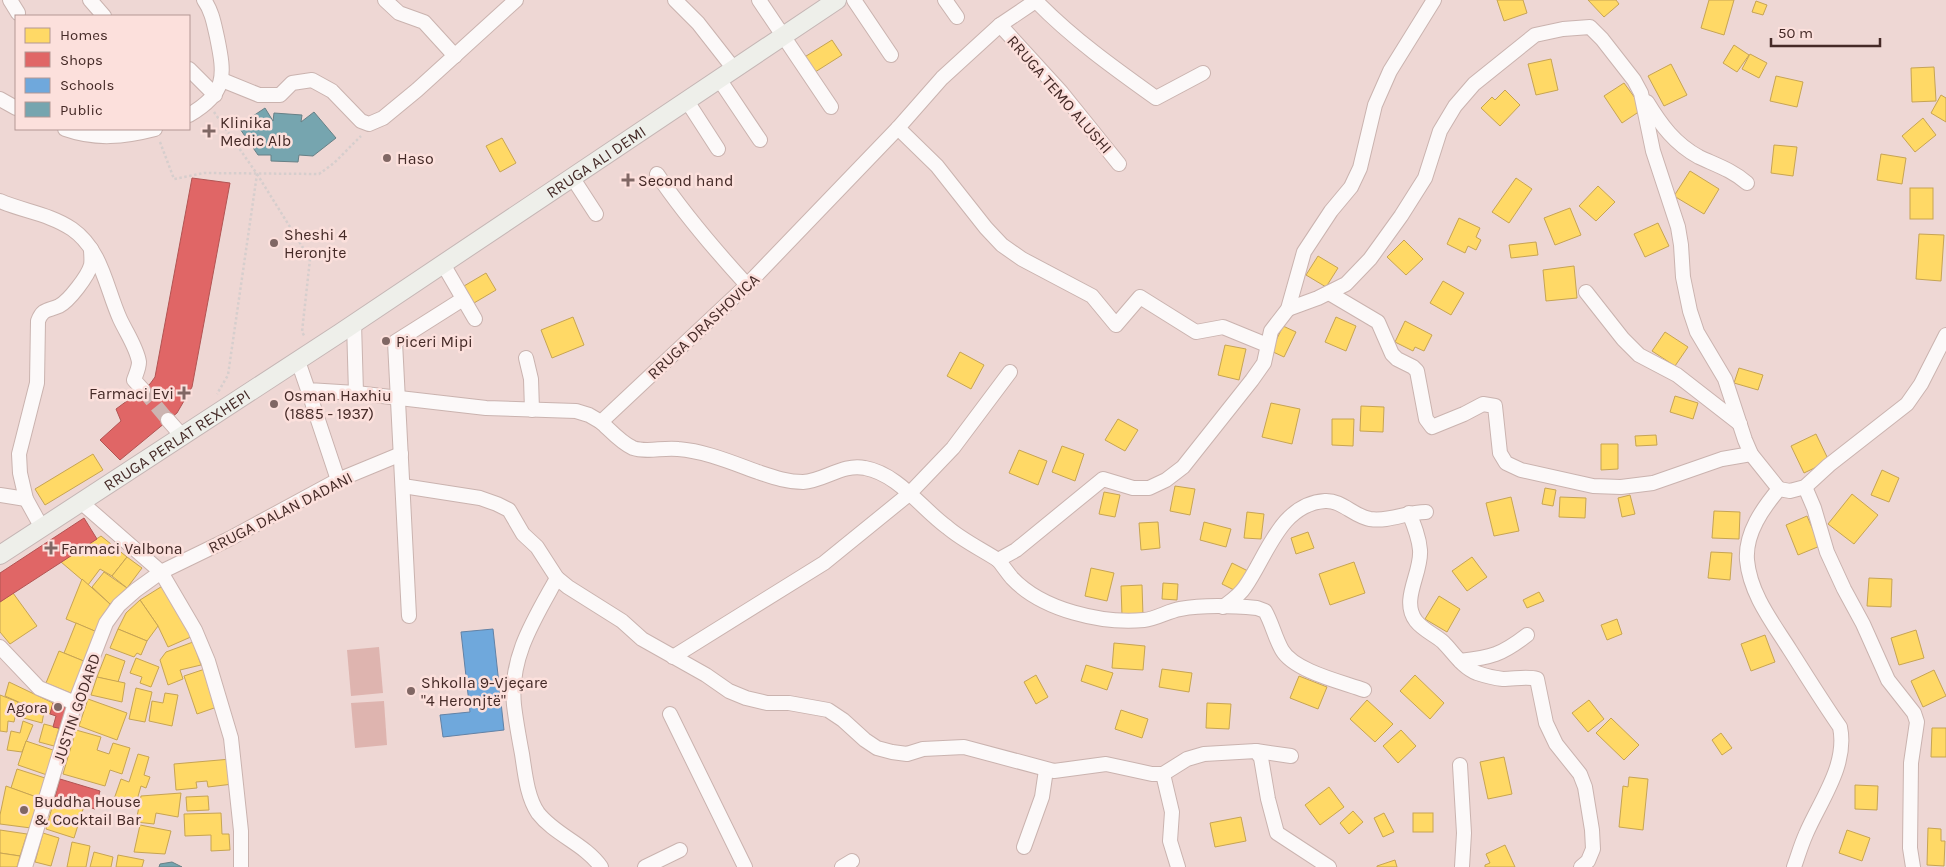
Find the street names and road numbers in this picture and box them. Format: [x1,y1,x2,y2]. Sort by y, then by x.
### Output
street label: RRUGA TEMO ALUSHI [1003,31,1116,157]
street label: RRUGA ALI DEMI [543,122,650,202]
street label: RRUGA DRASHOVICA [643,270,763,383]
street label: RRUGA PERLAT REXHEPI [100,385,254,495]
street label: RRUGA DALAN DADANI [205,468,356,557]
street label: JUSTIN GODARD [49,651,104,765]

